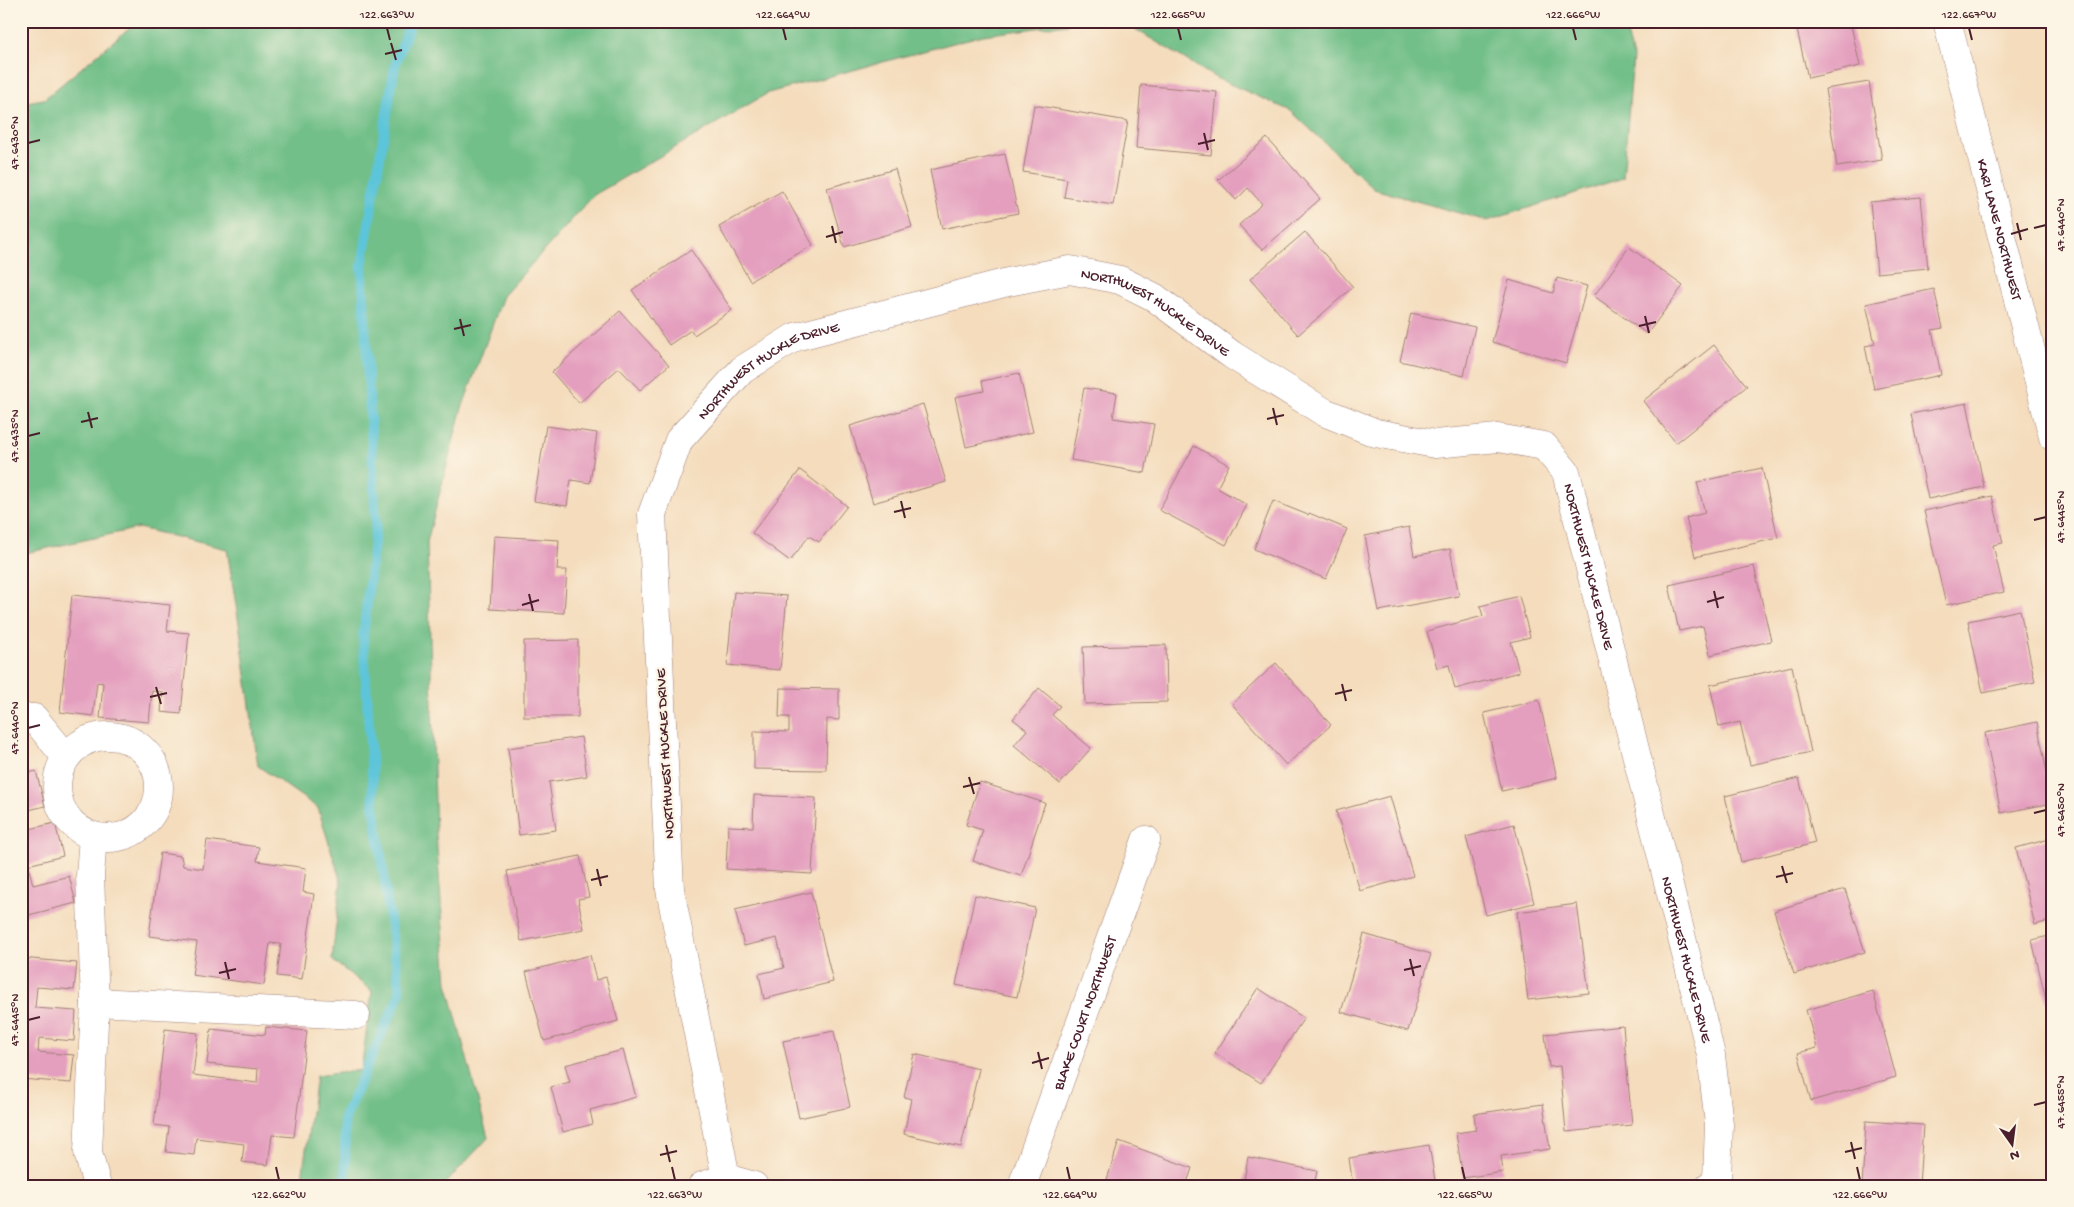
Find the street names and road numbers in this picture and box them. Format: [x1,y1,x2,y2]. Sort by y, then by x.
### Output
street label: KARI LANE NORTHWEST [1972,157,2025,304]
street label: NORTHWEST HUCKLE DRIVE [1079,265,1233,362]
street label: NORTHWEST HUCKLE DRIVE [695,319,842,424]
street label: NORTHWEST HUCKLE DRIVE [1558,482,1617,652]
street label: NORTHWEST HUCKLE DRIVE [653,668,679,839]
street label: NORTHWEST HUCKLE DRIVE [1656,875,1715,1045]
street label: BLAKE COURT NORTHWEST [1050,933,1122,1094]

